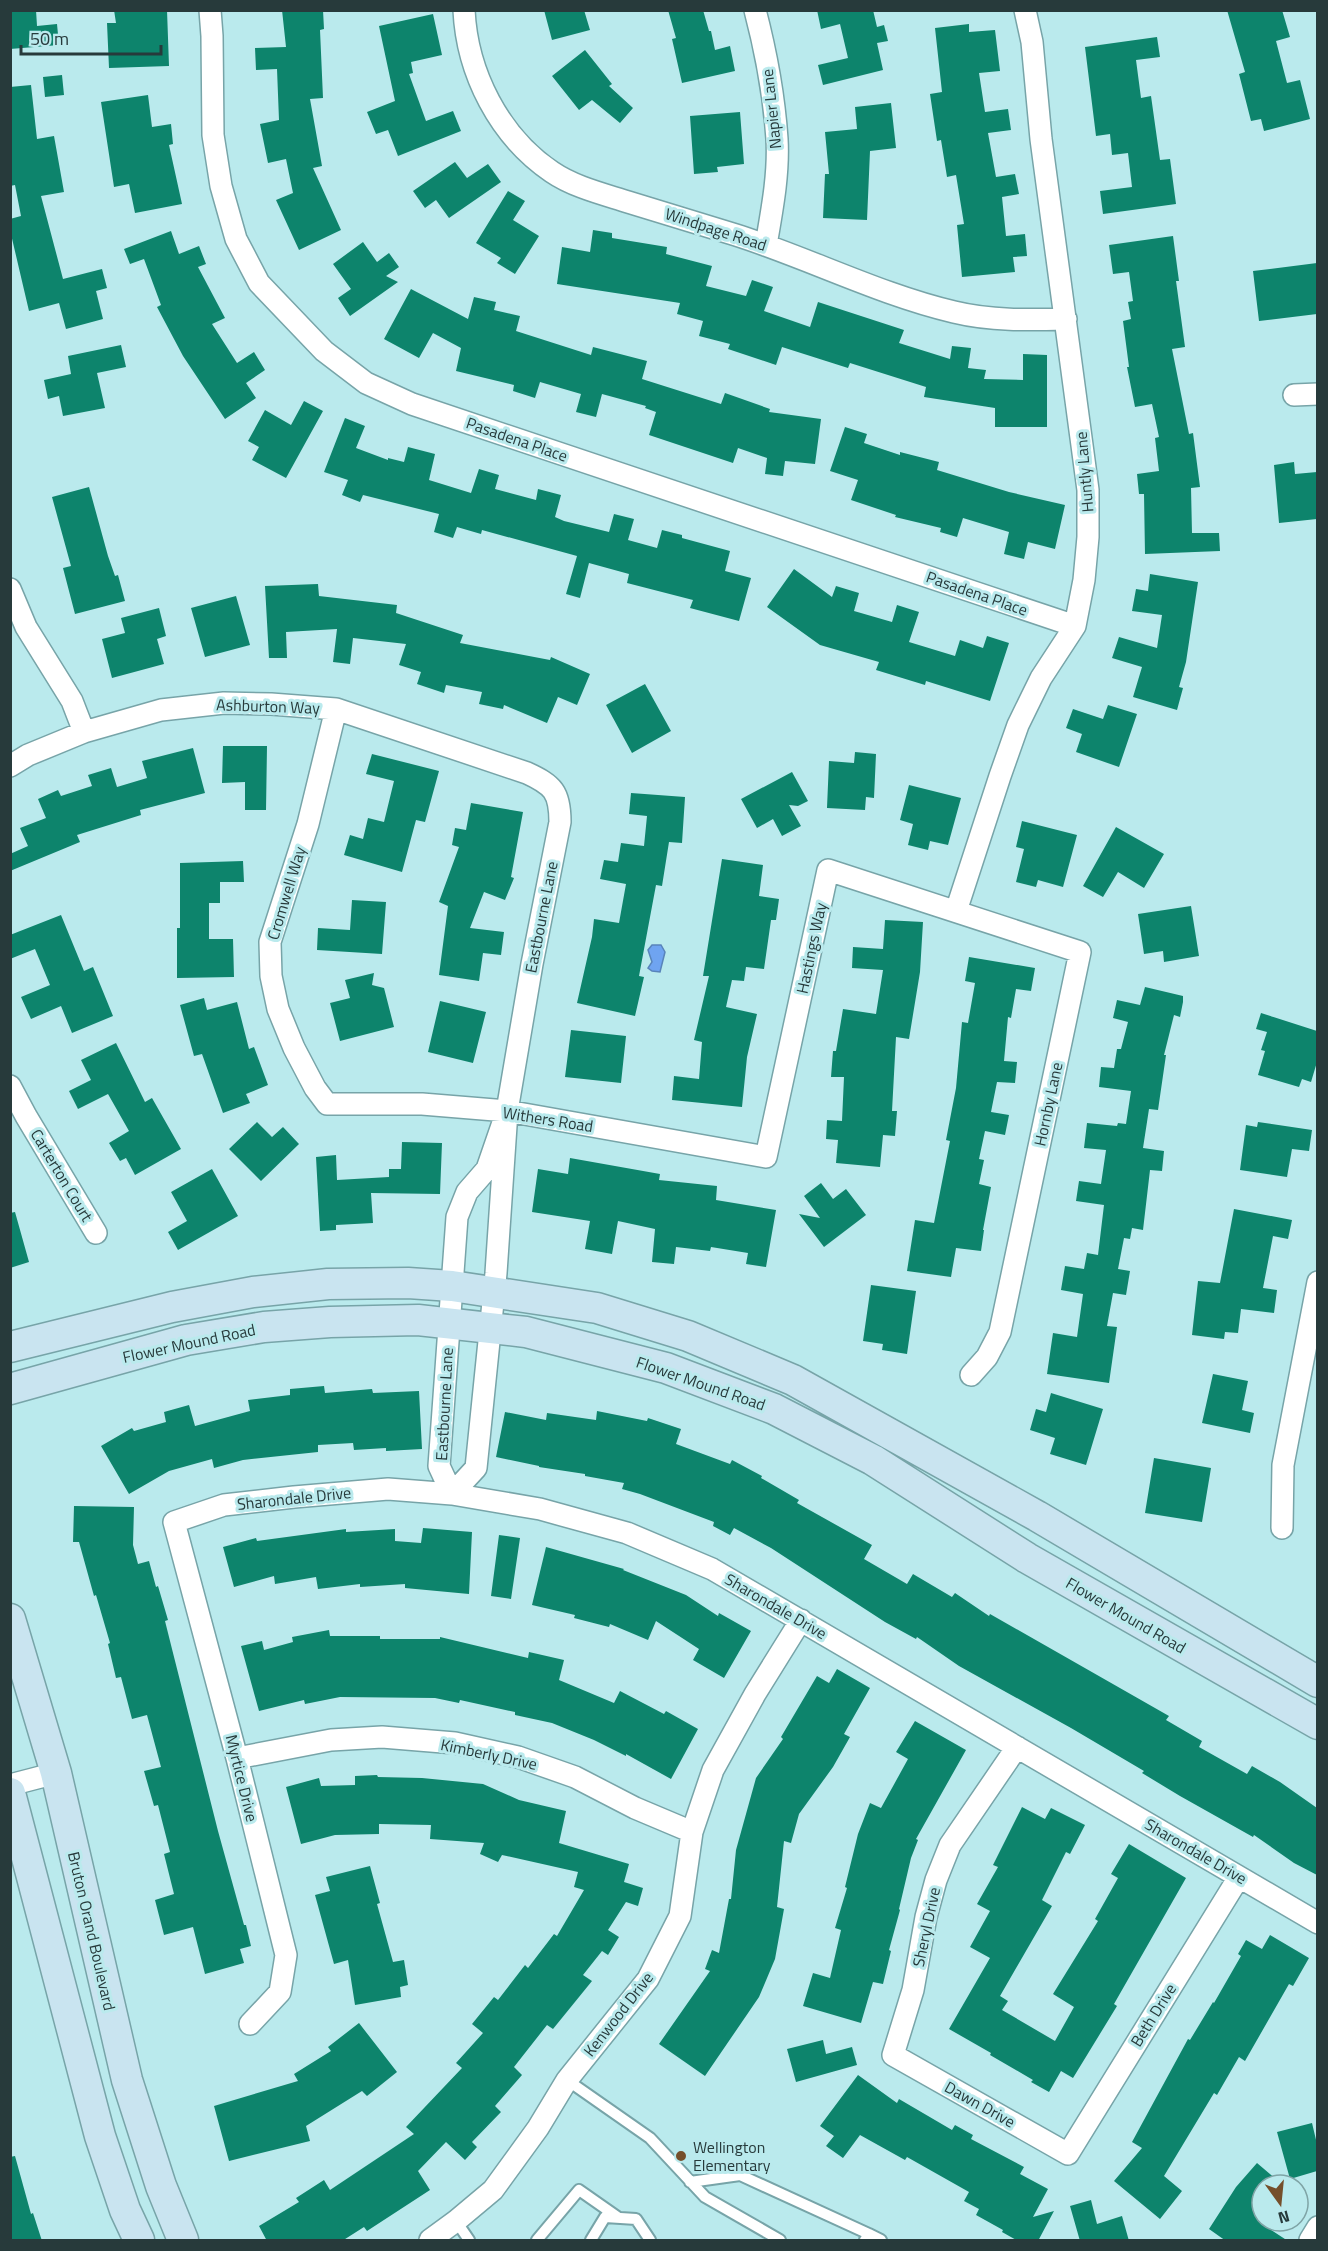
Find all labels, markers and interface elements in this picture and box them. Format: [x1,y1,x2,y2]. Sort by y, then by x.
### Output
scale bar [21,18,160,56]
text: 50 m [30,25,69,52]
street label: Napier Lane [755,68,787,150]
street label: Windpage Road [662,201,770,257]
street label: Pasadena Place [463,410,571,468]
street label: Huntly Lane [1069,431,1099,513]
street label: Pasadena Place [923,564,1031,622]
street label: Ashburton Way [216,692,321,720]
street label: Cromwell Way [260,843,312,943]
street label: Eastbourne Lane [518,859,564,975]
street label: Hastings Way [790,900,832,996]
street label: Hornby Lane [1027,1060,1069,1148]
street label: Withers Road [501,1100,595,1138]
street label: Carterton Court [25,1124,99,1226]
street label: Flower Mound Road [120,1317,258,1369]
street label: Eastbourne Lane [429,1347,459,1461]
street label: Flower Mound Road [633,1350,769,1416]
street label: Sharondale Drive [236,1480,352,1516]
street label: Sharondale Drive [720,1567,832,1645]
street label: Flower Mound Road [1061,1571,1191,1659]
street label: Myrtice Drive [220,1732,264,1824]
street label: Kimberly Drive [439,1732,539,1776]
street label: Sharondale Drive [1140,1812,1252,1890]
street label: Bruton Orand Boulevard [62,1849,122,2013]
street label: Sheryl Drive [906,1885,946,1969]
street label: Kenwood Drive [577,1967,659,2061]
street label: Beth Drive [1124,1979,1182,2051]
street label: Dawn Drive [940,2075,1020,2133]
place label: Wellington Elementary [693,2135,771,2177]
marker: Wellington Elementary [674,2149,688,2163]
north arrow [1250,2173,1310,2233]
text: N [1275,2204,1292,2231]

